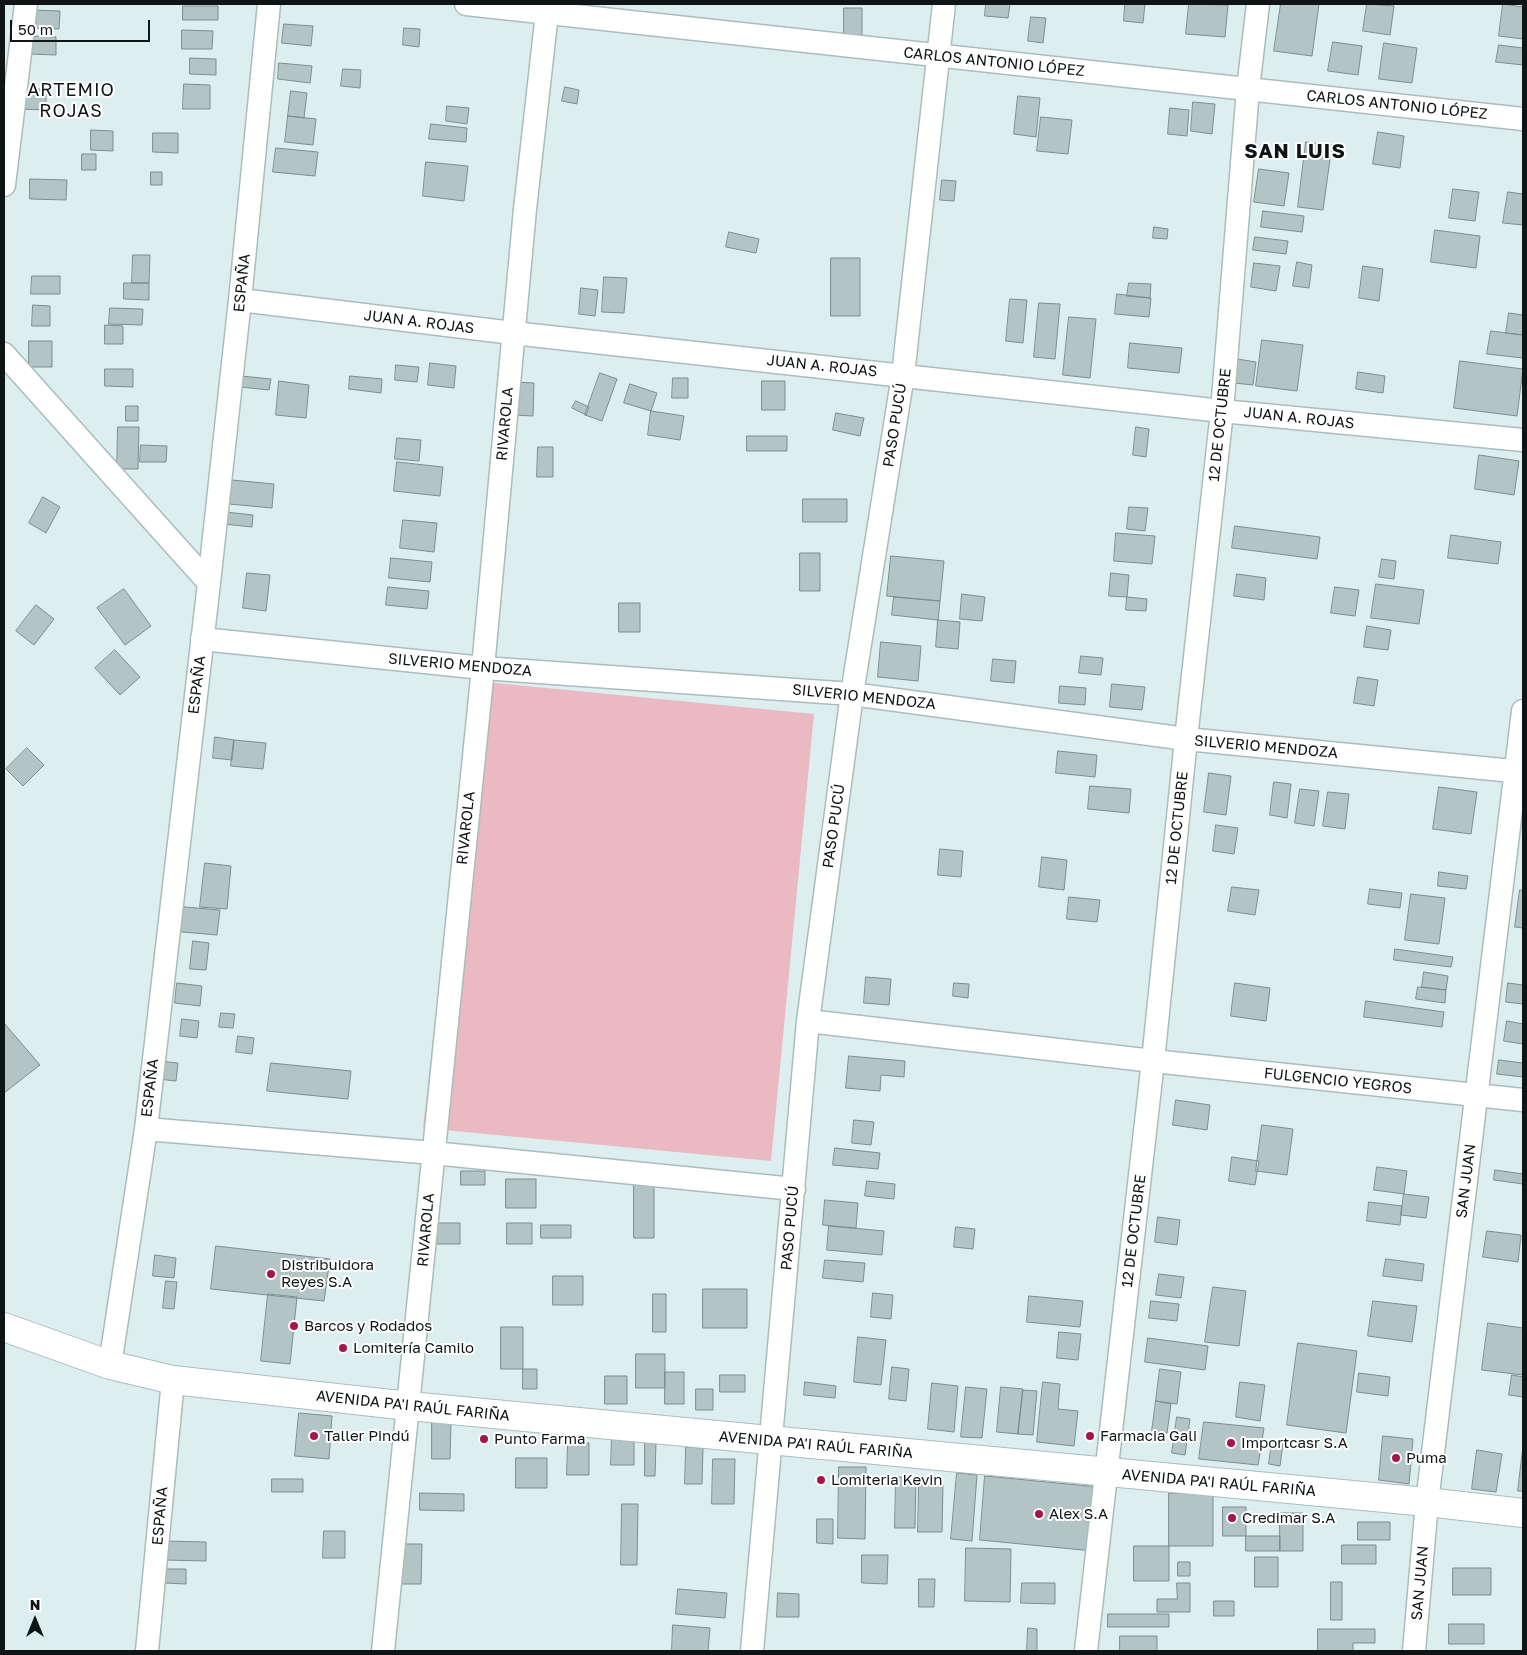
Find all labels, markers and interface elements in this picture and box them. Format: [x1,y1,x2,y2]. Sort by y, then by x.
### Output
scale bar [12,10,152,42]
text: 50 m [18,20,53,38]
street label: CARLOS ANTONIO LÓPEZ [903,44,1085,80]
district label: ARTEMIO ROJAS [26,79,116,122]
street label: CARLOS ANTONIO LÓPEZ [1306,87,1488,123]
district label: SAN LUIS [1243,140,1347,164]
street label: ESPAÑA [230,253,254,313]
street label: JUAN A. ROJAS [363,306,475,338]
street label: JUAN A. ROJAS [766,351,878,381]
street label: 12 DE OCTUBRE [1205,367,1235,483]
street label: PASO PUCÚ [879,382,911,468]
street label: RIVAROLA [493,386,517,462]
street label: JUAN A. ROJAS [1243,403,1355,433]
street label: SILVERIO MENDOZA [387,650,533,680]
street label: ESPAÑA [184,655,210,715]
street label: SILVERIO MENDOZA [791,681,937,713]
street label: SILVERIO MENDOZA [1193,732,1339,762]
street label: 12 DE OCTUBRE [1162,770,1192,886]
street label: PASO PUCÚ [819,783,849,869]
street label: RIVAROLA [453,790,479,866]
street label: ESPAÑA [137,1058,163,1118]
street label: FULGENCIO YEGROS [1263,1064,1413,1098]
street label: SAN JUAN [1453,1143,1479,1219]
street label: 12 DE OCTUBRE [1118,1173,1150,1289]
street label: PASO PUCÚ [777,1185,803,1271]
street label: RIVAROLA [414,1192,438,1268]
place label: Distribuidora Reyes S.A [281,1256,374,1291]
marker: Distribuidora Reyes S.A [265,1268,277,1280]
place label: Barcos y Rodados [304,1317,432,1335]
marker: Barcos y Rodados [288,1320,300,1332]
place label: Lomitería Camilo [353,1339,474,1357]
marker: Lomitería Camilo [337,1342,349,1354]
street label: AVENIDA PA'I RAÚL FARIÑA [315,1387,511,1425]
place label: Taller Pindú [324,1427,410,1445]
place label: Farmacia Gali [1100,1427,1197,1445]
street label: AVENIDA PA'I RAÚL FARIÑA [718,1428,914,1462]
marker: Taller Pindú [308,1430,320,1442]
place label: Punto Farma [494,1430,585,1448]
marker: Farmacia Gali [1084,1430,1096,1442]
marker: Punto Farma [478,1433,490,1445]
place label: Importcasr S.A [1241,1434,1348,1452]
marker: Importcasr S.A [1225,1437,1237,1449]
place label: Puma [1406,1449,1447,1467]
marker: Puma [1390,1452,1402,1464]
street label: AVENIDA PA'I RAÚL FARIÑA [1121,1466,1317,1500]
place label: Lomiteria Kevin [831,1471,943,1489]
marker: Lomiteria Kevin [815,1474,827,1486]
street label: ESPAÑA [148,1486,172,1546]
place label: Alex S.A [1049,1505,1108,1523]
marker: Alex S.A [1033,1508,1045,1520]
place label: Credimar S.A [1242,1509,1335,1527]
marker: Credimar S.A [1226,1512,1238,1524]
street label: SAN JUAN [1408,1545,1432,1621]
north arrow [10,1595,60,1645]
text: N [30,1596,40,1613]

